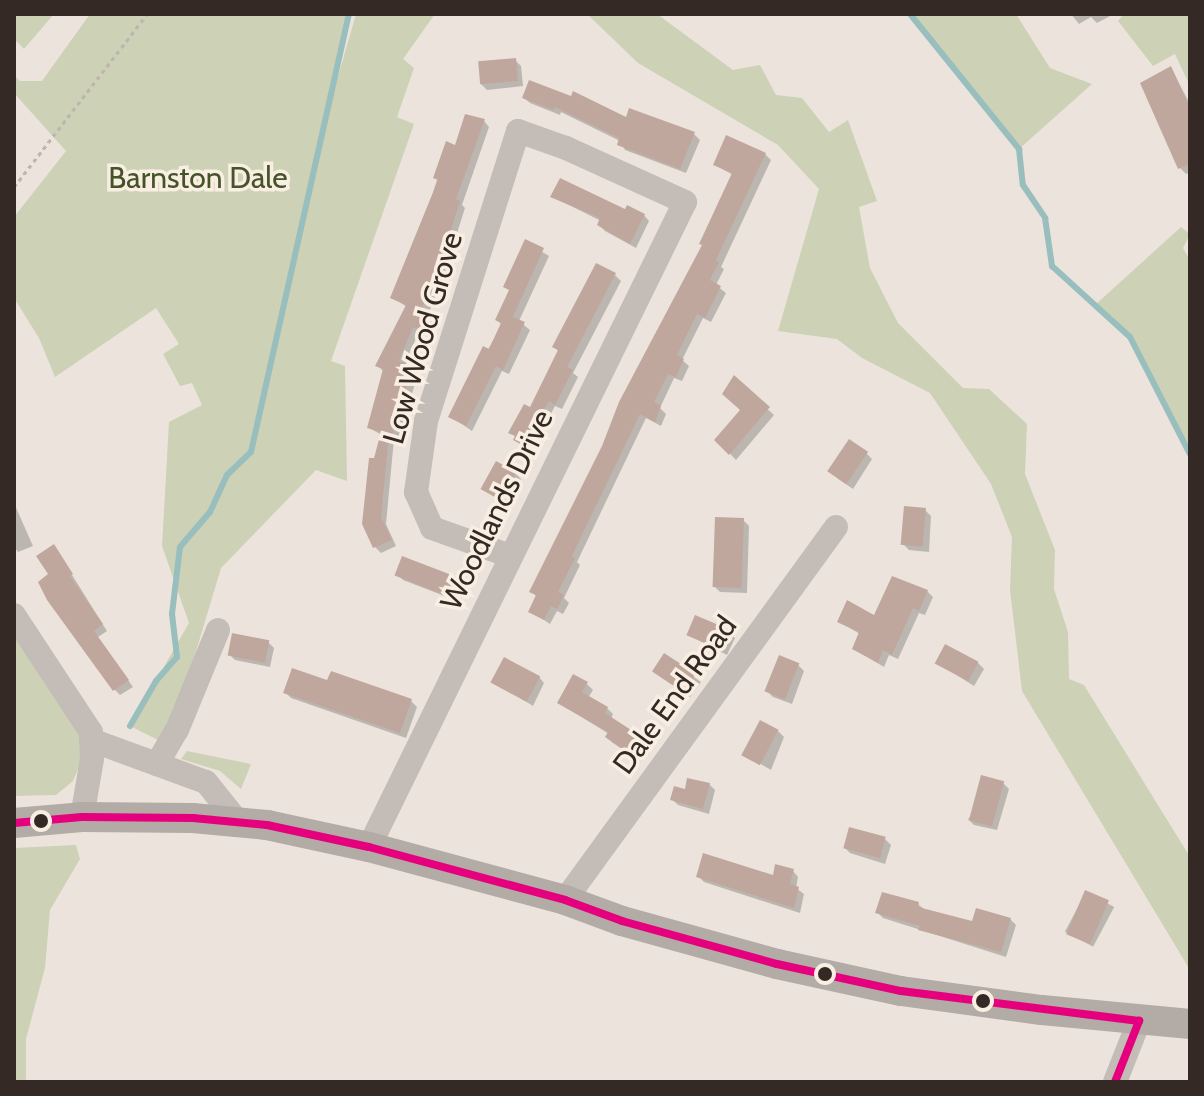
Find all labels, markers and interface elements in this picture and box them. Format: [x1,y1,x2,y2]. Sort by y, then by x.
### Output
park label: Barnston Dale [108,160,288,196]
street label: Low Wood Grove [376,228,470,448]
street label: Woodlands Drive [433,404,561,616]
street label: Dale End Road [606,609,744,781]
unlabelled marker [33,813,49,829]
unlabelled marker [817,966,833,982]
unlabelled marker [975,993,991,1009]

